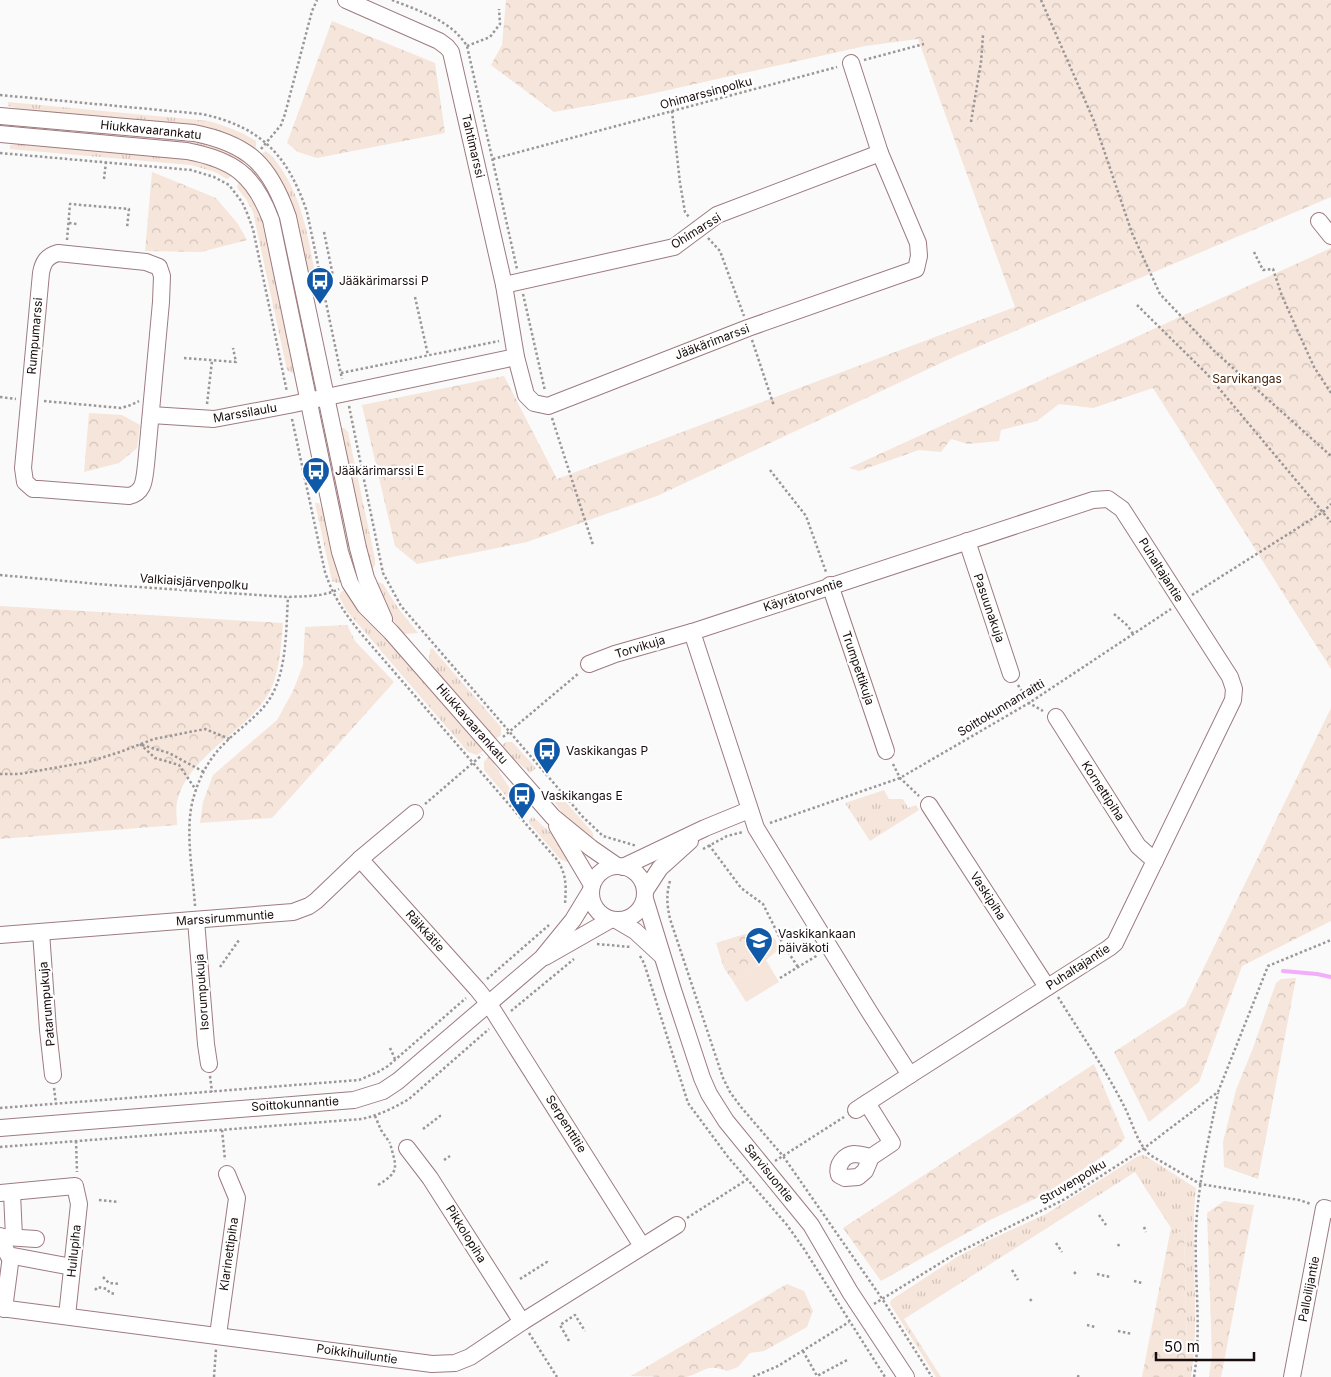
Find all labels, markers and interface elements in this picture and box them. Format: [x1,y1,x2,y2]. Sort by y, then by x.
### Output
street label: Ohimarssinpolku [658,73,754,112]
street label: Tahtimarssi [459,113,488,179]
street label: Hiukkavaarankatu [100,117,202,142]
street label: Ohimarssi [668,209,724,252]
bus stop icon: Jääkärimarssi P [305,266,335,305]
place label: Jääkärimarssi P [339,273,429,288]
street label: Rumpumarssi [24,297,45,375]
street label: Jääkärimarssi [672,320,751,363]
park label: Sarvikangas [1212,371,1282,386]
street label: Marssilaulu [212,400,278,425]
bus stop icon: Jääkärimarssi E [301,456,331,495]
place label: Jääkärimarssi E [335,463,424,478]
street label: Puhaltajantie [1136,535,1187,605]
street label: Valkiaisjärvenpolku [139,570,249,593]
street label: Pasuunakuja [971,571,1008,644]
street label: Käyrätorventie [761,575,845,614]
street label: Trumpettikuja [839,629,878,707]
street label: Torvikuja [613,632,667,661]
street label: Soittokunnanraitti [955,676,1047,739]
street label: Hiukkavaarankatu [433,680,511,767]
bus stop icon: Vaskikangas P [532,736,562,775]
place label: Vaskikangas P [566,743,648,758]
street label: Kornettipiha [1079,758,1128,823]
bus stop icon: Vaskikangas E [507,781,537,820]
place label: Vaskikangas E [541,788,623,803]
street label: Vaskipiha [967,869,1010,923]
street label: Marssirummuntie [175,907,275,928]
street label: Räikkätie [403,907,448,955]
school or university icon: Vaskikankaan päiväkoti [744,926,774,965]
place label: Vaskikankaan päiväkoti [778,926,856,955]
street label: Puhaltajantie [1043,940,1112,993]
street label: Isorumpukuja [191,953,212,1031]
street label: Patarumpukuja [35,961,58,1047]
street label: Serpenttitie [543,1092,590,1155]
street label: Soittokunnantie [251,1093,339,1114]
street label: Sarvisuontie [741,1141,797,1205]
street label: Struvenpolku [1037,1156,1109,1207]
street label: Pikkolopiha [443,1202,490,1265]
street label: Klarinettipiha [216,1216,241,1292]
street label: Huilupiha [63,1224,84,1278]
street label: Palloilijantie [1295,1255,1322,1323]
scale bar [1156,1330,1254,1362]
text: 50 m [1164,1337,1200,1356]
street label: Poikkihuiluntie [316,1340,399,1367]

